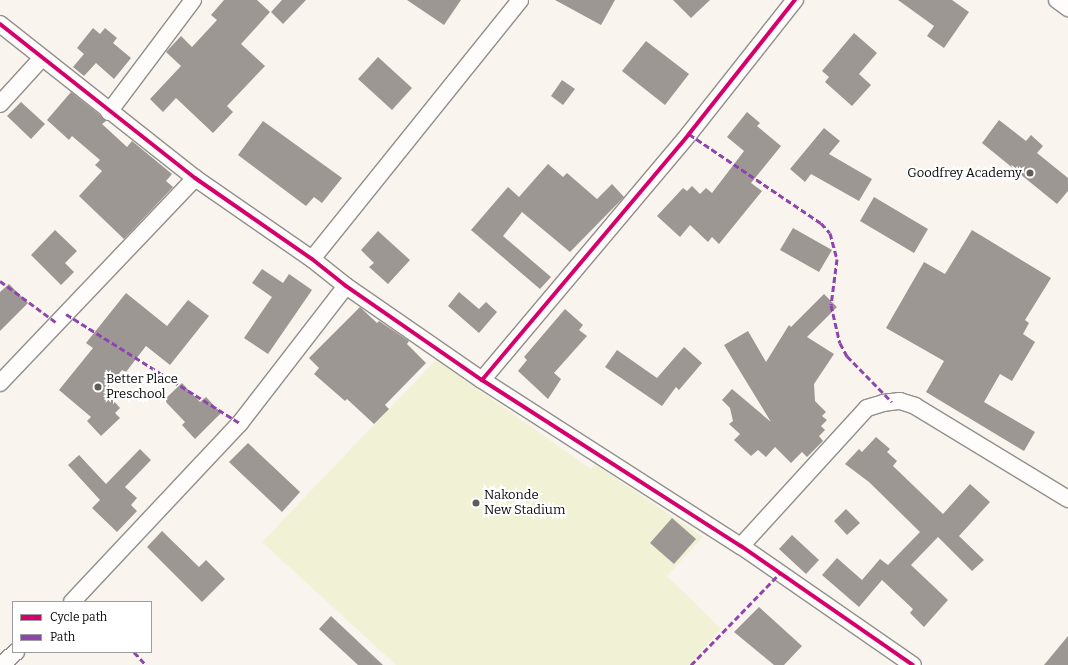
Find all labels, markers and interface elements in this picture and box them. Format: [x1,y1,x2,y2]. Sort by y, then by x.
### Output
place label: Goodfrey Academy [907,165,1022,181]
marker: Goodfrey Academy [1025,168,1035,178]
place label: Better Place Preschool [106,372,178,403]
marker: Better Place Preschool [93,382,103,392]
place label: Nakonde New Stadium [484,488,565,519]
marker: Nakonde New Stadium [471,498,481,508]
legend [12,601,152,653]
text: Cycle path [50,610,107,624]
text: Path [50,630,75,644]

